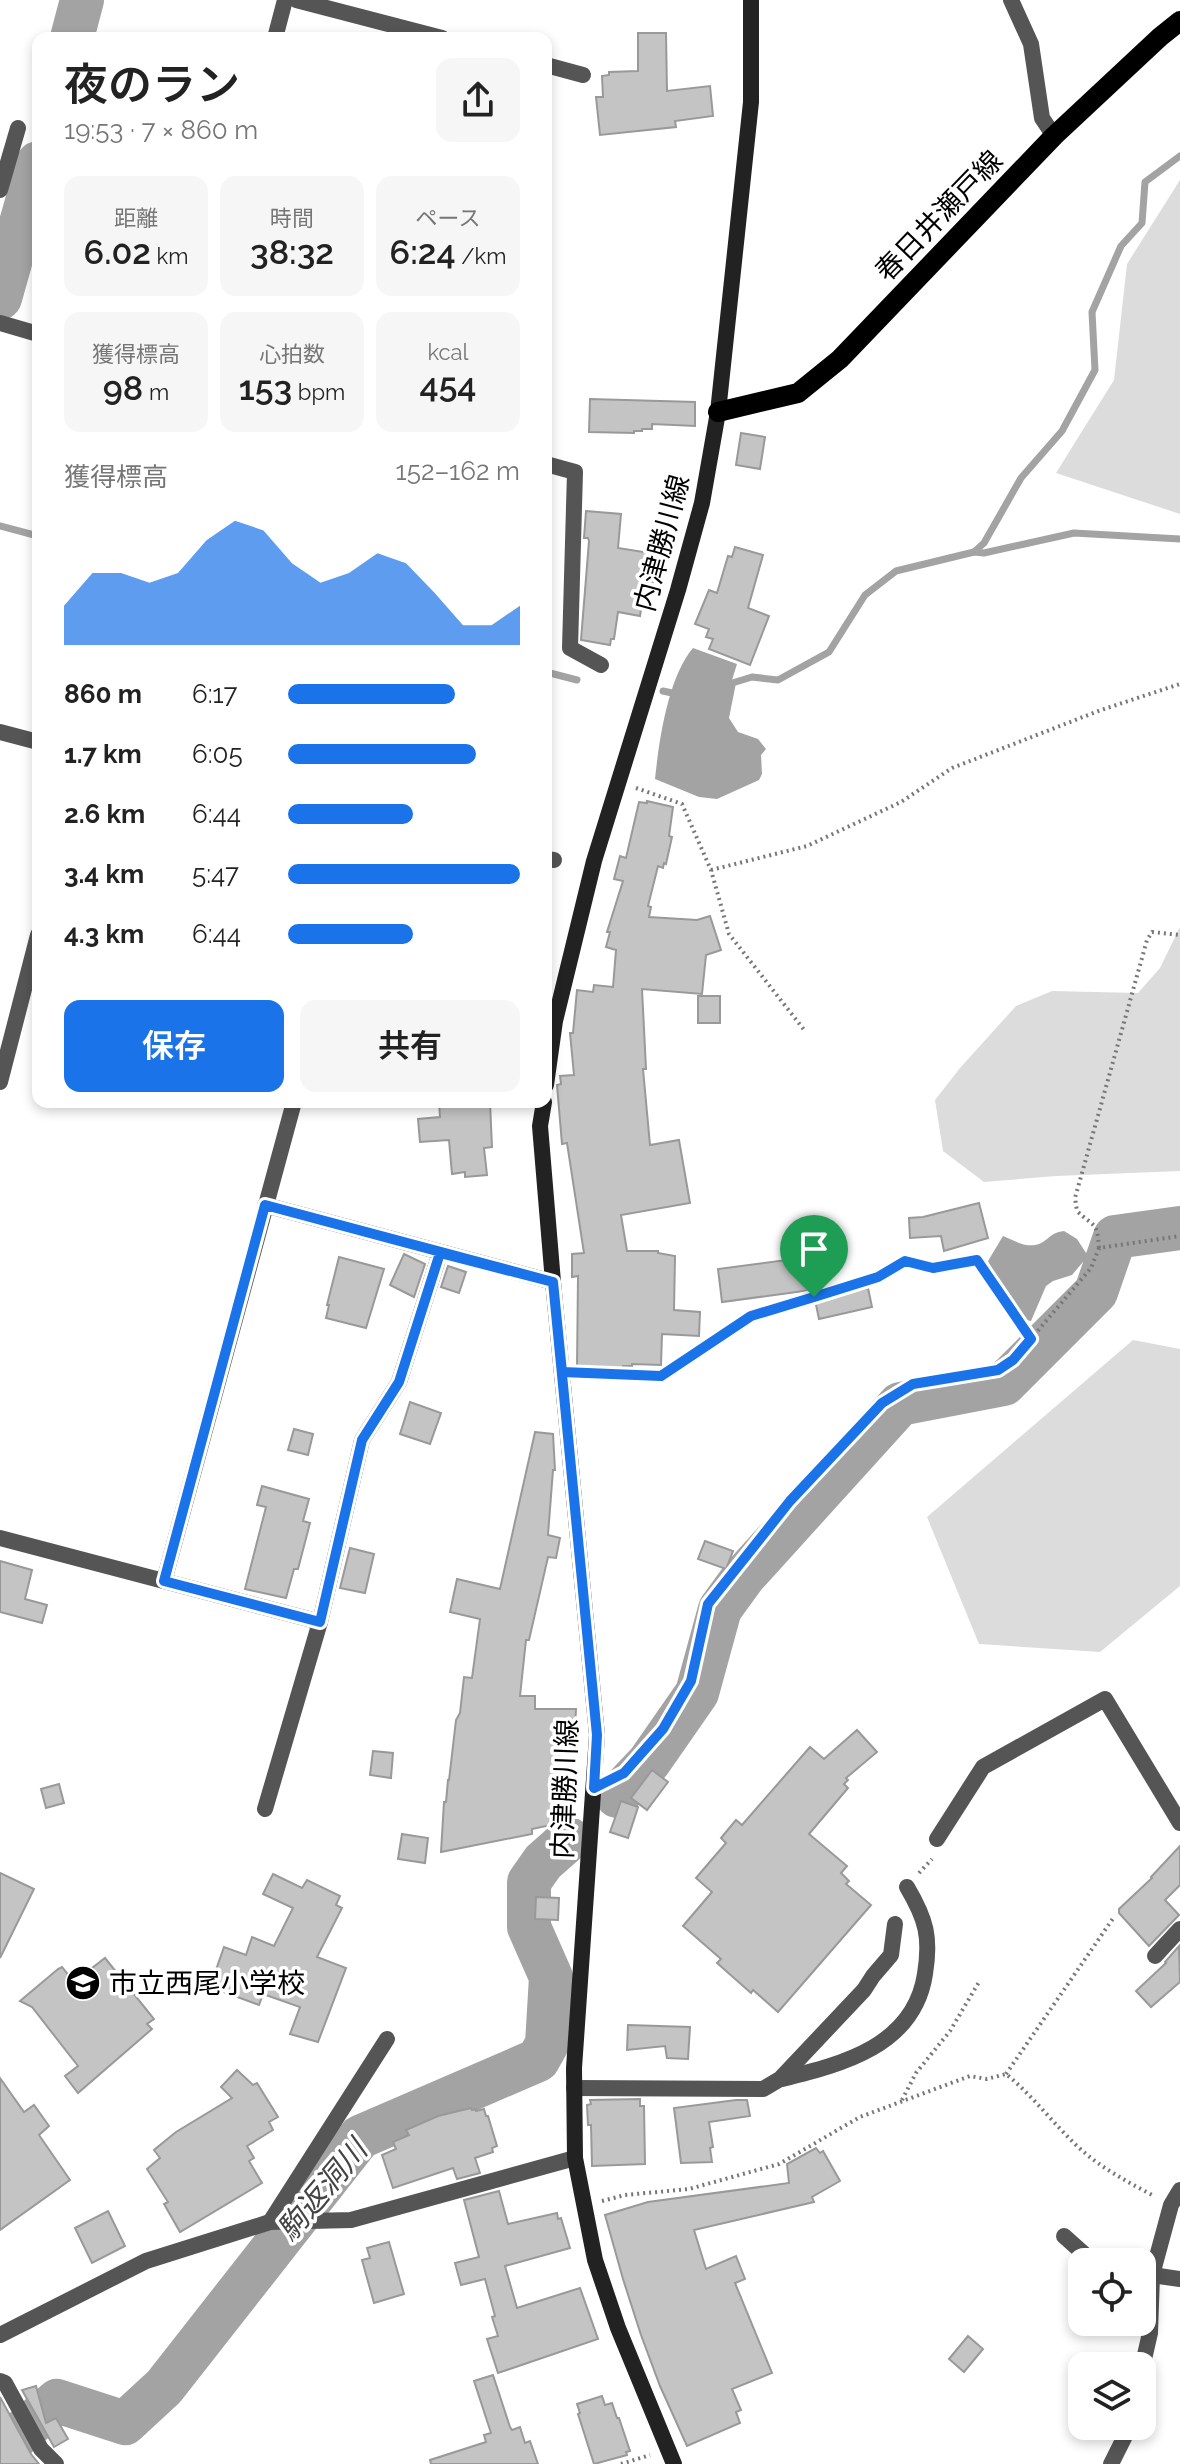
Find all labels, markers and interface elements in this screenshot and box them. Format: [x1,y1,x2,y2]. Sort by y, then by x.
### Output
button: share [436,58,520,142]
text: 夜のラン [64,59,240,110]
text: 19:53 · 7 × 860 m [64,115,258,145]
street label: 春日井瀬戸線 [869,144,1009,288]
text: 距離 [114,205,158,231]
text: 時間 [270,205,314,231]
text: ペース [416,205,480,231]
text: 6.02 [84,232,151,272]
text: 38:32 [250,232,334,272]
text: 6:24 [390,232,456,272]
text: km [151,243,188,269]
text: /km [456,243,506,269]
text: kcal [427,339,469,365]
text: 獲得標高 [92,341,180,367]
text: 心拍数 [259,341,325,367]
text: 454 [419,365,477,405]
text: 98 [103,368,143,408]
text: 153 [239,368,292,408]
text: m [143,379,169,405]
text: bpm [292,379,345,405]
text: 152–162 m [396,456,520,486]
text: 獲得標高 [64,462,168,492]
street label: 内津勝川線 [628,471,696,615]
text: 860 m [64,679,142,709]
text: 6:17 [192,679,237,709]
text: 1.7 km [64,739,142,769]
text: 6:05 [192,739,243,769]
text: 2.6 km [64,799,145,829]
text: 6:44 [192,799,241,829]
text: 3.4 km [64,859,144,889]
text: 5:47 [192,859,239,889]
text: 4.3 km [64,919,144,949]
text: 6:44 [192,919,241,949]
button: 保存 [64,1000,284,1092]
button: 共有 [300,1000,520,1092]
pin [780,1215,848,1297]
icon: arrive [792,1227,836,1271]
street label: 内津勝川線 [546,1718,584,1860]
school or university icon: 市立西尾小学校 [64,1964,102,2002]
place label: 市立西尾小学校 [109,1967,305,2000]
water label: 駒返洞川 [270,2130,376,2247]
map controls [1068,2248,1156,2440]
button: locate [1068,2248,1156,2336]
button: layers [1068,2352,1156,2440]

